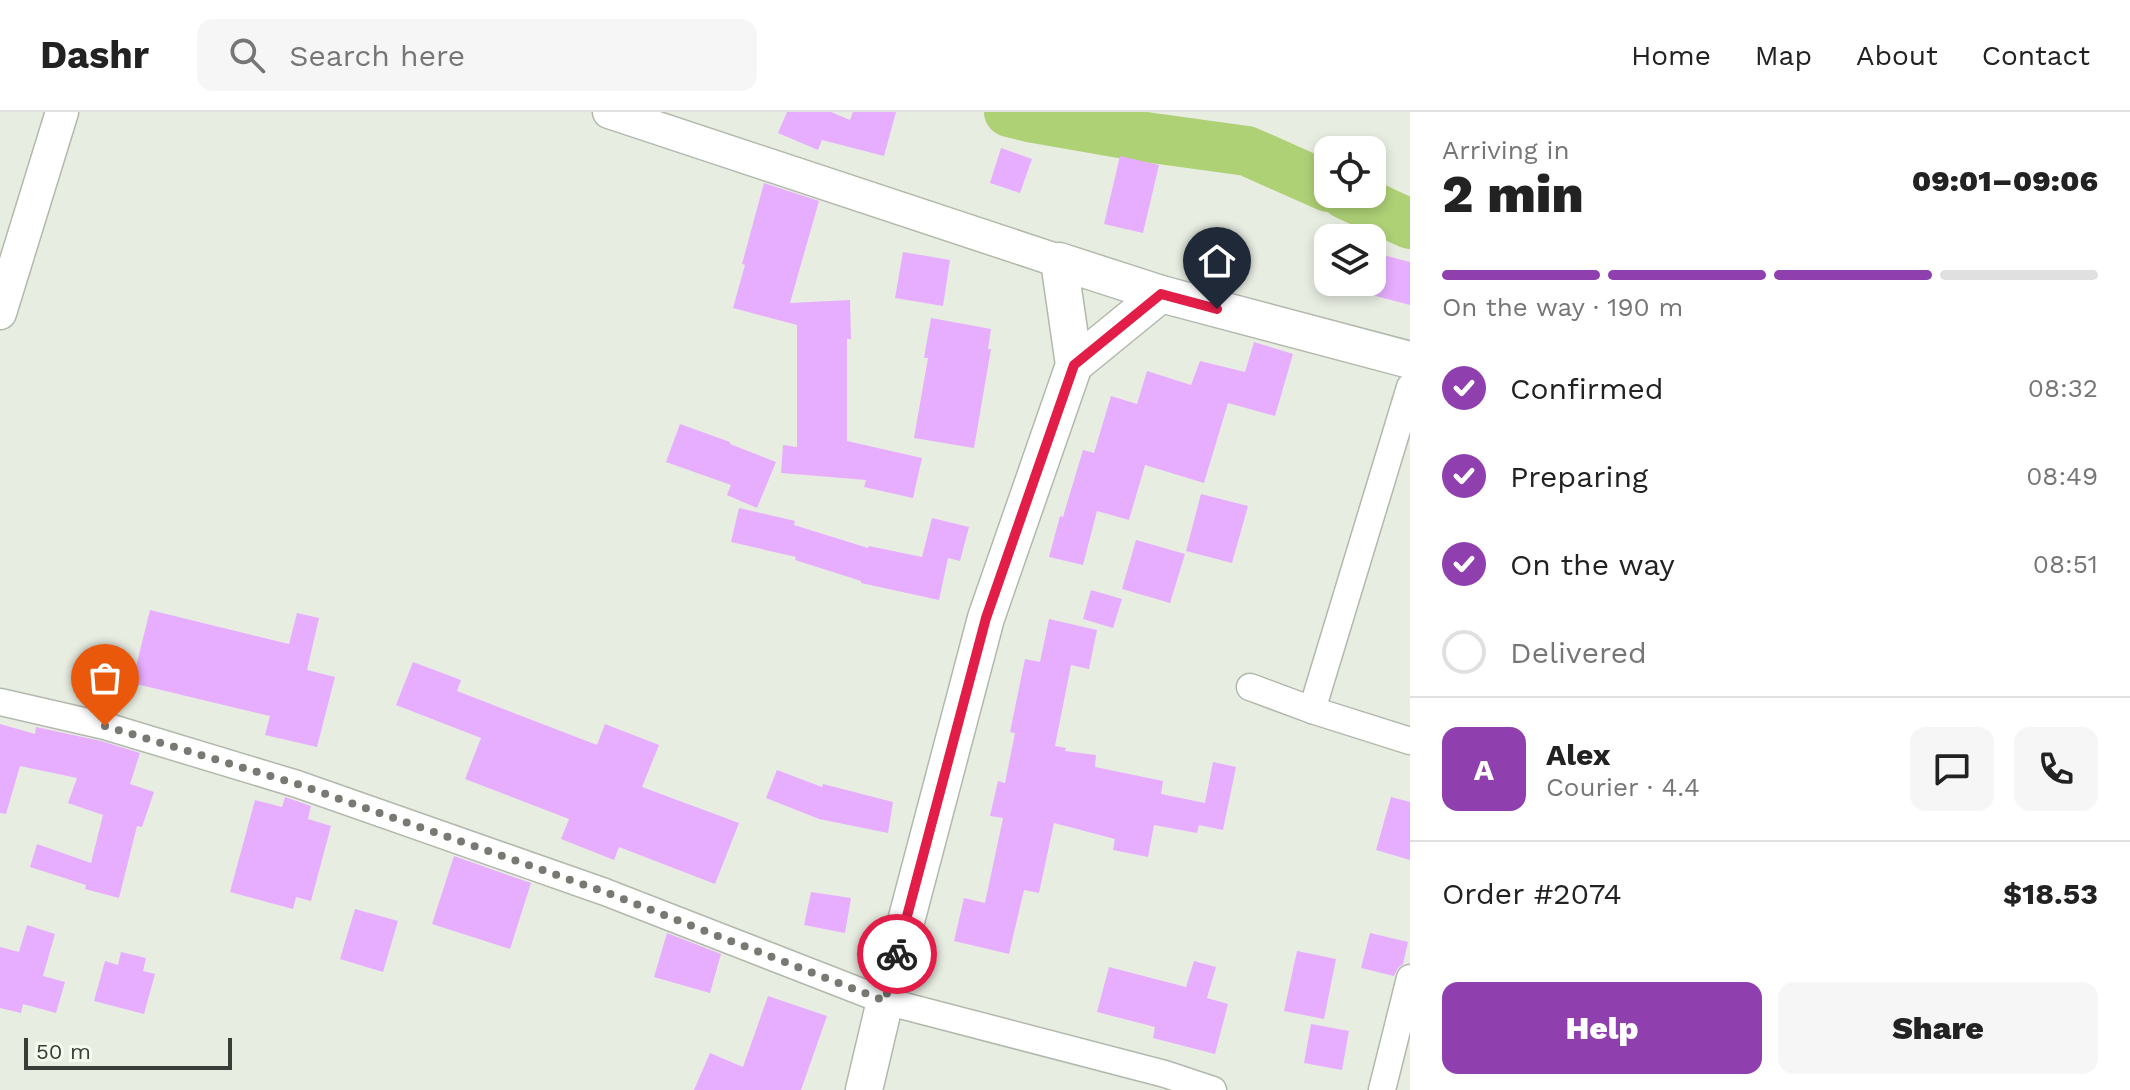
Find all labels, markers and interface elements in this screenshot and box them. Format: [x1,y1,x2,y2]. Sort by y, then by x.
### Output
search box [197,19,757,91]
text: Dashr [40,33,149,77]
icon: search [225,33,269,77]
text: Search here [289,38,465,73]
text: Home [1631,39,1711,72]
text: Map [1755,39,1812,72]
text: About [1856,39,1938,72]
text: Contact [1982,39,2090,72]
text: Arriving in [1442,135,1570,165]
map controls [1314,136,1386,296]
button: locate [1314,136,1386,208]
text: 09:01–09:06 [1912,163,2098,198]
text: 2 min [1442,164,1584,225]
button: layers [1314,224,1386,296]
pin [1183,227,1251,309]
icon: home [1195,239,1239,283]
text: On the way · 190 m [1442,292,1683,322]
icon: check [1442,366,1486,410]
text: Confirmed [1510,371,1664,406]
text: 08:32 [2028,373,2098,403]
icon: check [1442,454,1486,498]
text: Preparing [1510,459,1648,494]
text: 08:49 [2026,461,2098,491]
icon: check [1442,542,1486,586]
text: On the way [1510,547,1675,582]
text: 08:51 [2033,549,2098,579]
text: Delivered [1510,635,1647,670]
pin [71,644,139,726]
icon: bag [83,656,127,700]
button: chat [1910,727,1994,811]
button: phone [2014,727,2098,811]
text: Alex [1546,737,1610,772]
text: A [1474,752,1494,787]
text: Courier · 4.4 [1546,772,1700,802]
text: Order #2074 [1442,876,1622,911]
text: $18.53 [2003,876,2098,911]
courier [857,914,937,994]
icon: bike [875,932,919,976]
button: Help [1442,982,1762,1074]
button: Share [1778,982,2098,1074]
scale bar [24,1034,232,1070]
text: 50 m [36,1039,91,1064]

